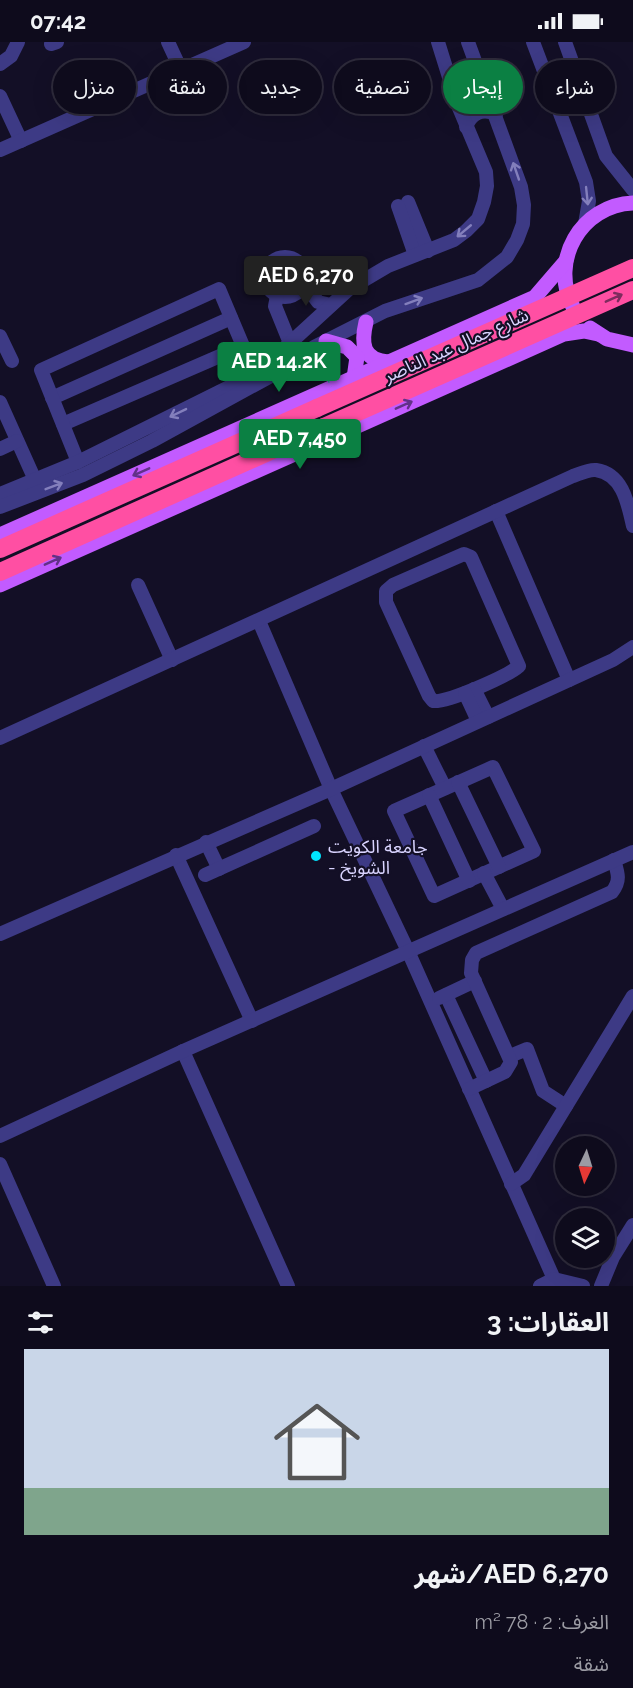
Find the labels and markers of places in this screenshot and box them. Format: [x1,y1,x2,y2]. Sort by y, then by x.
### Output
pin: AED 6,270 [237,256,375,307]
pin: AED 14.2K [210,342,348,393]
pin: AED 7,450 [231,419,369,470]
place label: جامعة الكويت - الشويخ [328,836,428,881]
marker: جامعة الكويت - الشويخ [309,849,323,863]

